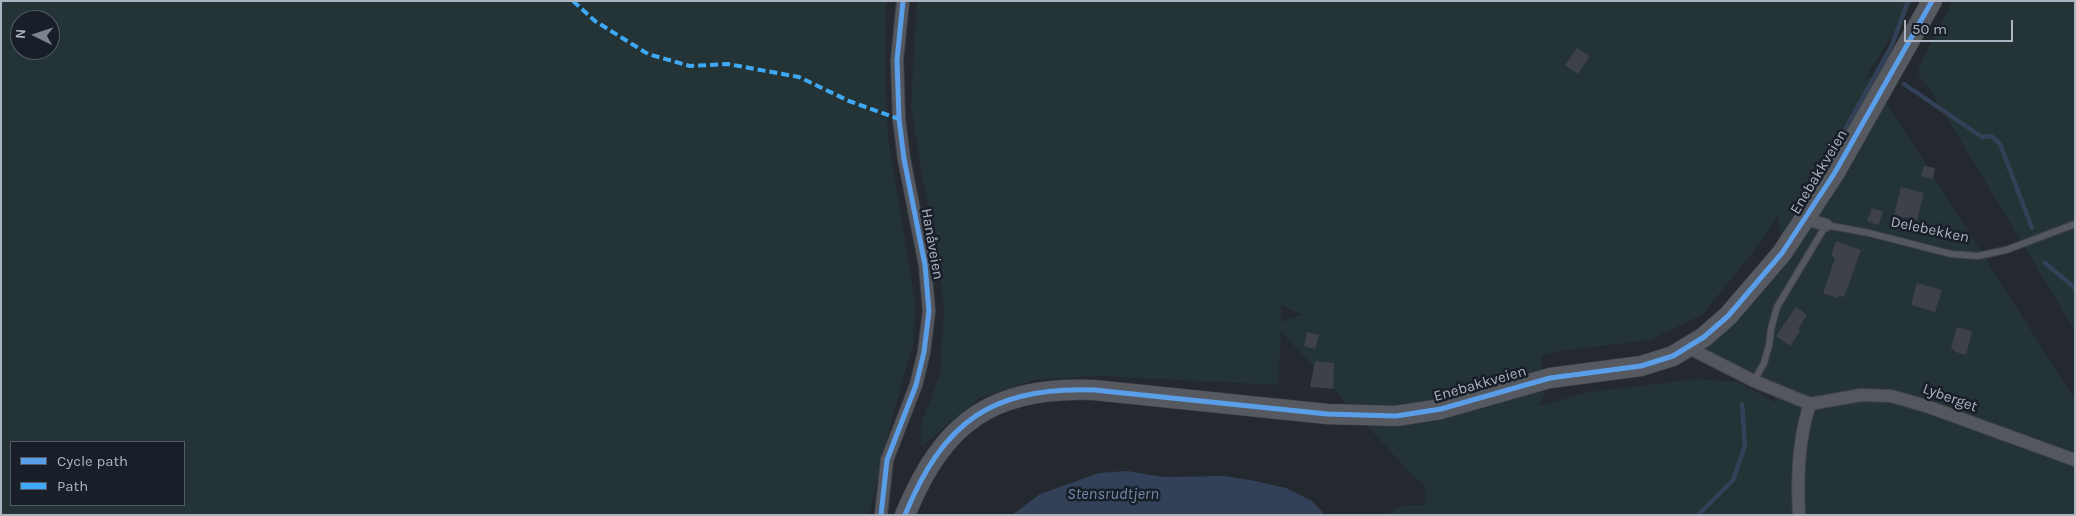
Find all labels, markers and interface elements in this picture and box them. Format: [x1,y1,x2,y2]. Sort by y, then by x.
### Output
north arrow [10,10,60,60]
scale bar [1906,10,2015,42]
text: 50 m [1912,20,1947,38]
text: N [12,28,29,40]
street label: Enebakkveien [1787,126,1851,218]
street label: Hanåveien [917,207,947,281]
street label: Delebekken [1889,213,1971,247]
street label: Enebakkveien [1432,362,1528,406]
street label: Lyberget [1920,380,1980,416]
legend [10,441,185,506]
text: Cycle path [57,452,128,470]
text: Path [57,477,88,495]
water label: Stensrudtjern [1067,484,1159,504]

